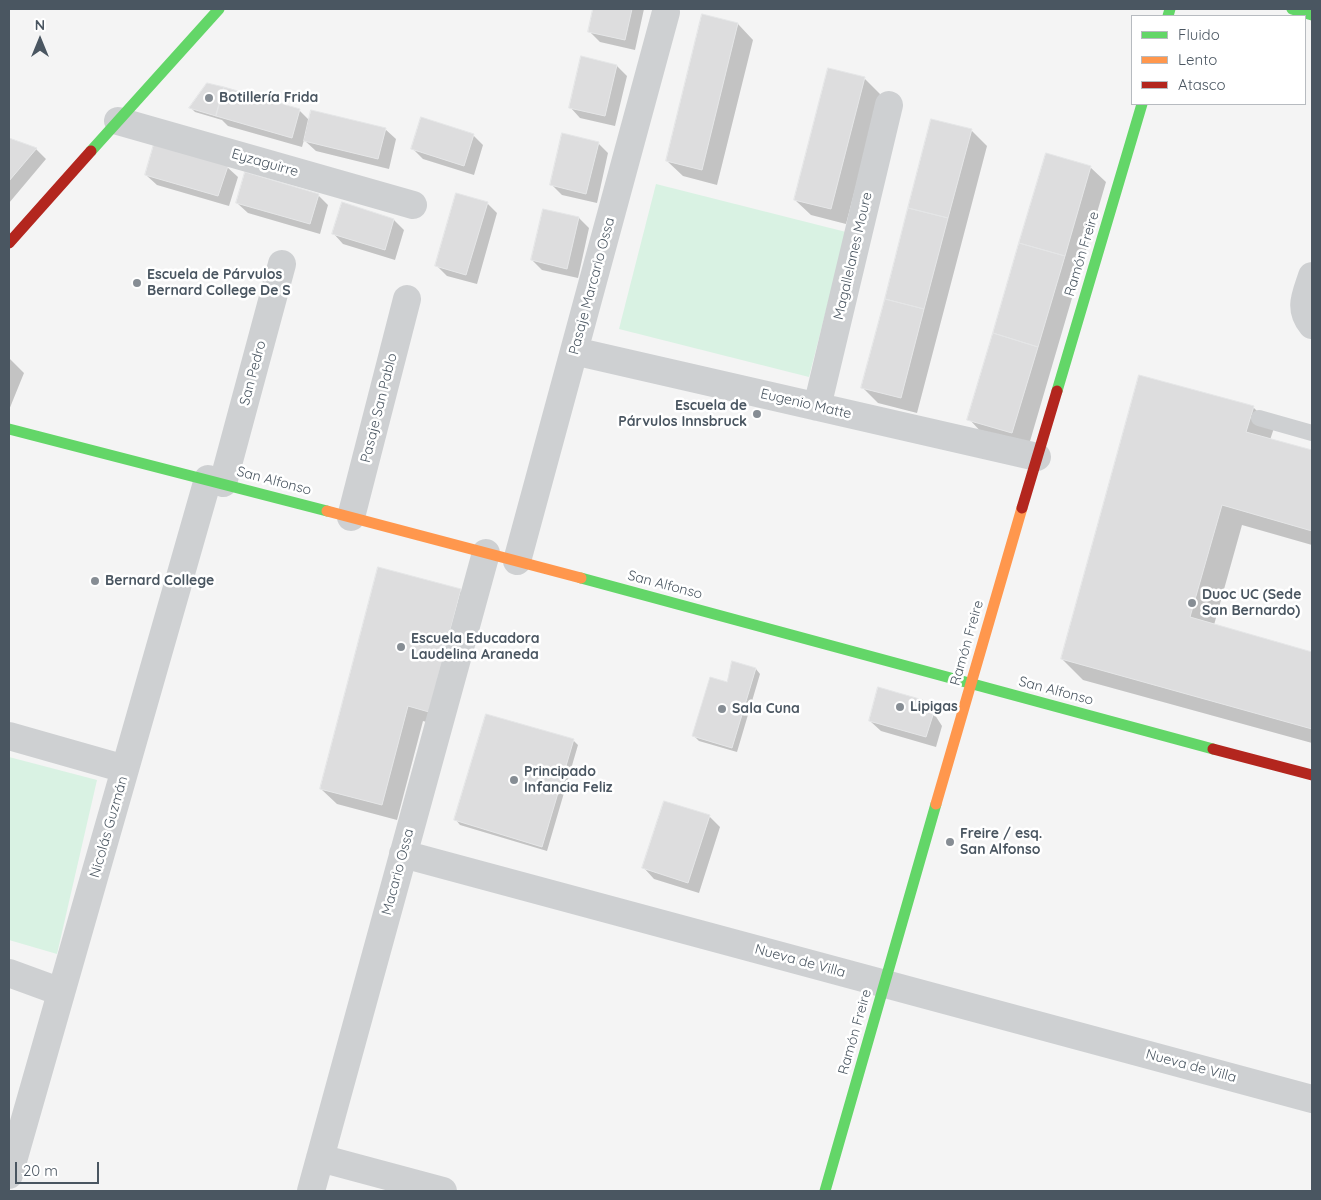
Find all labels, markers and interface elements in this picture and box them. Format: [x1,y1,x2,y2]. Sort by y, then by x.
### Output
north arrow [15,15,65,65]
legend [1131,15,1306,105]
text: N [35,16,45,34]
text: Fluido [1178,25,1220,44]
text: Lento [1178,50,1217,69]
text: Atasco [1178,75,1226,94]
place label: Botillería Frida [219,90,318,106]
marker: Botillería Frida [203,92,215,104]
street label: Eyzaguirre [230,145,300,181]
street label: Magallelanes Moure [830,191,876,321]
street label: Ramón Freire [1061,210,1103,298]
street label: Pasaje Marcario Ossa [566,216,618,356]
place label: Escuela de Párvulos Bernard College De S [147,267,291,300]
marker: Escuela de Párvulos Bernard College De S [131,277,143,289]
street label: San Pedro [236,339,270,407]
street label: Pasaje San Pablo [357,351,401,465]
street label: Eugenio Matte [759,385,853,423]
place label: Escuela de Párvulos Innsbruck [618,398,747,431]
marker: Escuela de Párvulos Innsbruck [751,408,763,420]
street label: San Alfonso [235,463,313,499]
street label: San Alfonso [626,567,704,603]
place label: Bernard College [105,573,214,589]
marker: Bernard College [89,575,101,587]
place label: Duoc UC (Sede San Bernardo) [1202,587,1301,620]
marker: Duoc UC (Sede San Bernardo) [1186,597,1198,609]
street label: Ramón Freire [947,598,987,688]
place label: Escuela Educadora Laudelina Araneda [411,631,539,664]
marker: Escuela Educadora Laudelina Araneda [395,641,407,653]
street label: San Alfonso [1017,673,1095,709]
place label: Lipigas [910,699,958,715]
place label: Sala Cuna [732,701,800,717]
marker: Lipigas [894,701,906,713]
marker: Sala Cuna [716,703,728,715]
place label: Principado Infancia Feliz [524,764,613,796]
street label: Nicolás Guzmán [86,774,132,880]
marker: Principado Infancia Feliz [508,774,520,786]
place label: Freire / esq. San Alfonso [960,826,1042,859]
street label: Macario Ossa [378,827,418,917]
marker: Freire / esq. San Alfonso [944,836,956,848]
street label: Nueva de Villa [753,941,847,981]
street label: Ramón Freire [835,987,875,1077]
street label: Nueva de Villa [1144,1046,1238,1086]
scale bar [18,1152,101,1184]
text: 20 m [23,1161,58,1180]

